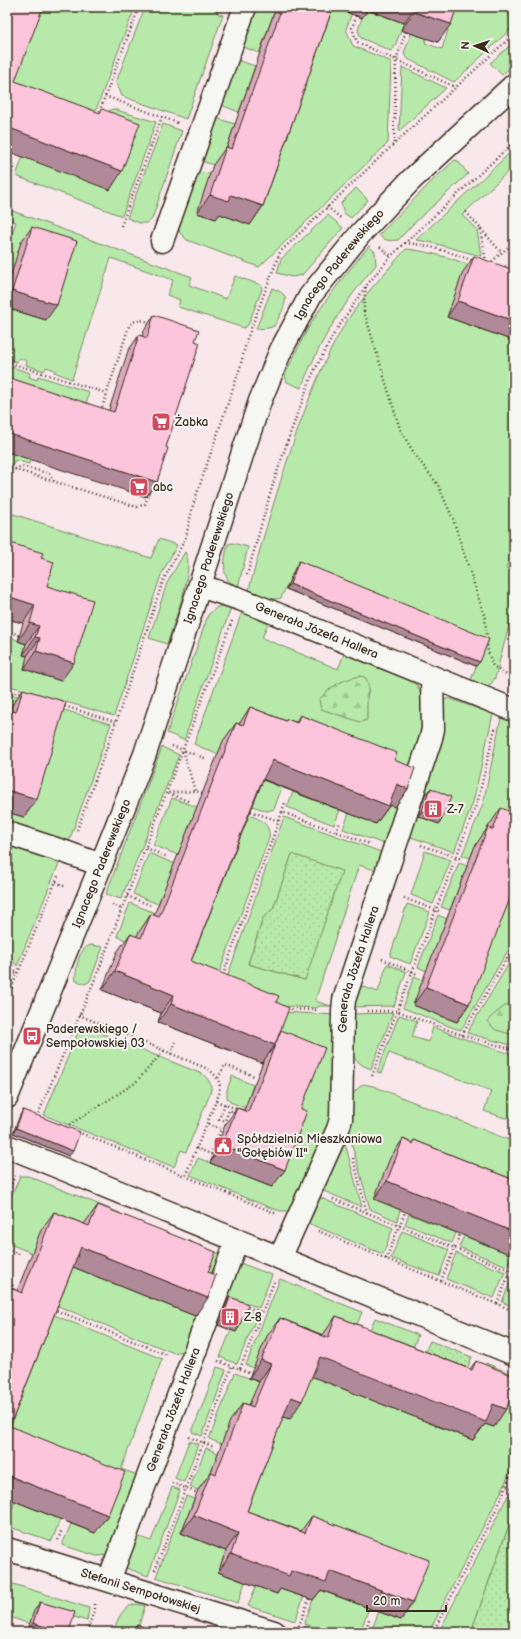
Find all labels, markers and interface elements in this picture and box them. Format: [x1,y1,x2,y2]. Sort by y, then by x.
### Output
north arrow [455,26,495,66]
text: N [459,41,472,50]
street label: Ignacego Paderewskiego [291,206,387,323]
supermarket icon: Żabka [150,411,172,433]
place label: Żabka [174,414,209,430]
supermarket icon: abc [128,476,150,498]
place label: abc [153,480,173,495]
street label: Ignacego Paderewskiego [180,490,237,626]
street label: Generała Józefa Hallera [253,598,381,662]
street label: Ignacego Paderewskiego [69,797,134,930]
building icon: Z-7 [422,798,444,820]
place label: Z-7 [446,802,464,817]
street label: Generała Józefa Hallera [335,904,382,1033]
place label: Paderewskiego / Sempołowskiej 03 [46,1022,145,1051]
bus stop icon: Paderewskiego / Sempołowskiej 03 [21,1025,43,1047]
place label: Spółdzielnia Mieszkaniowa "Gołębiów II" [237,1132,382,1161]
public building icon: Spółdzielnia Mieszkaniowa "Gołębiów II" [212,1135,234,1157]
building icon: Z-8 [219,1306,241,1328]
place label: Z-8 [243,1310,262,1325]
street label: Generała Józefa Hallera [143,1345,203,1474]
street label: Stefanii Sempołowskiej [79,1565,202,1616]
scale bar [367,1587,446,1613]
text: 20 m [373,1594,400,1609]

